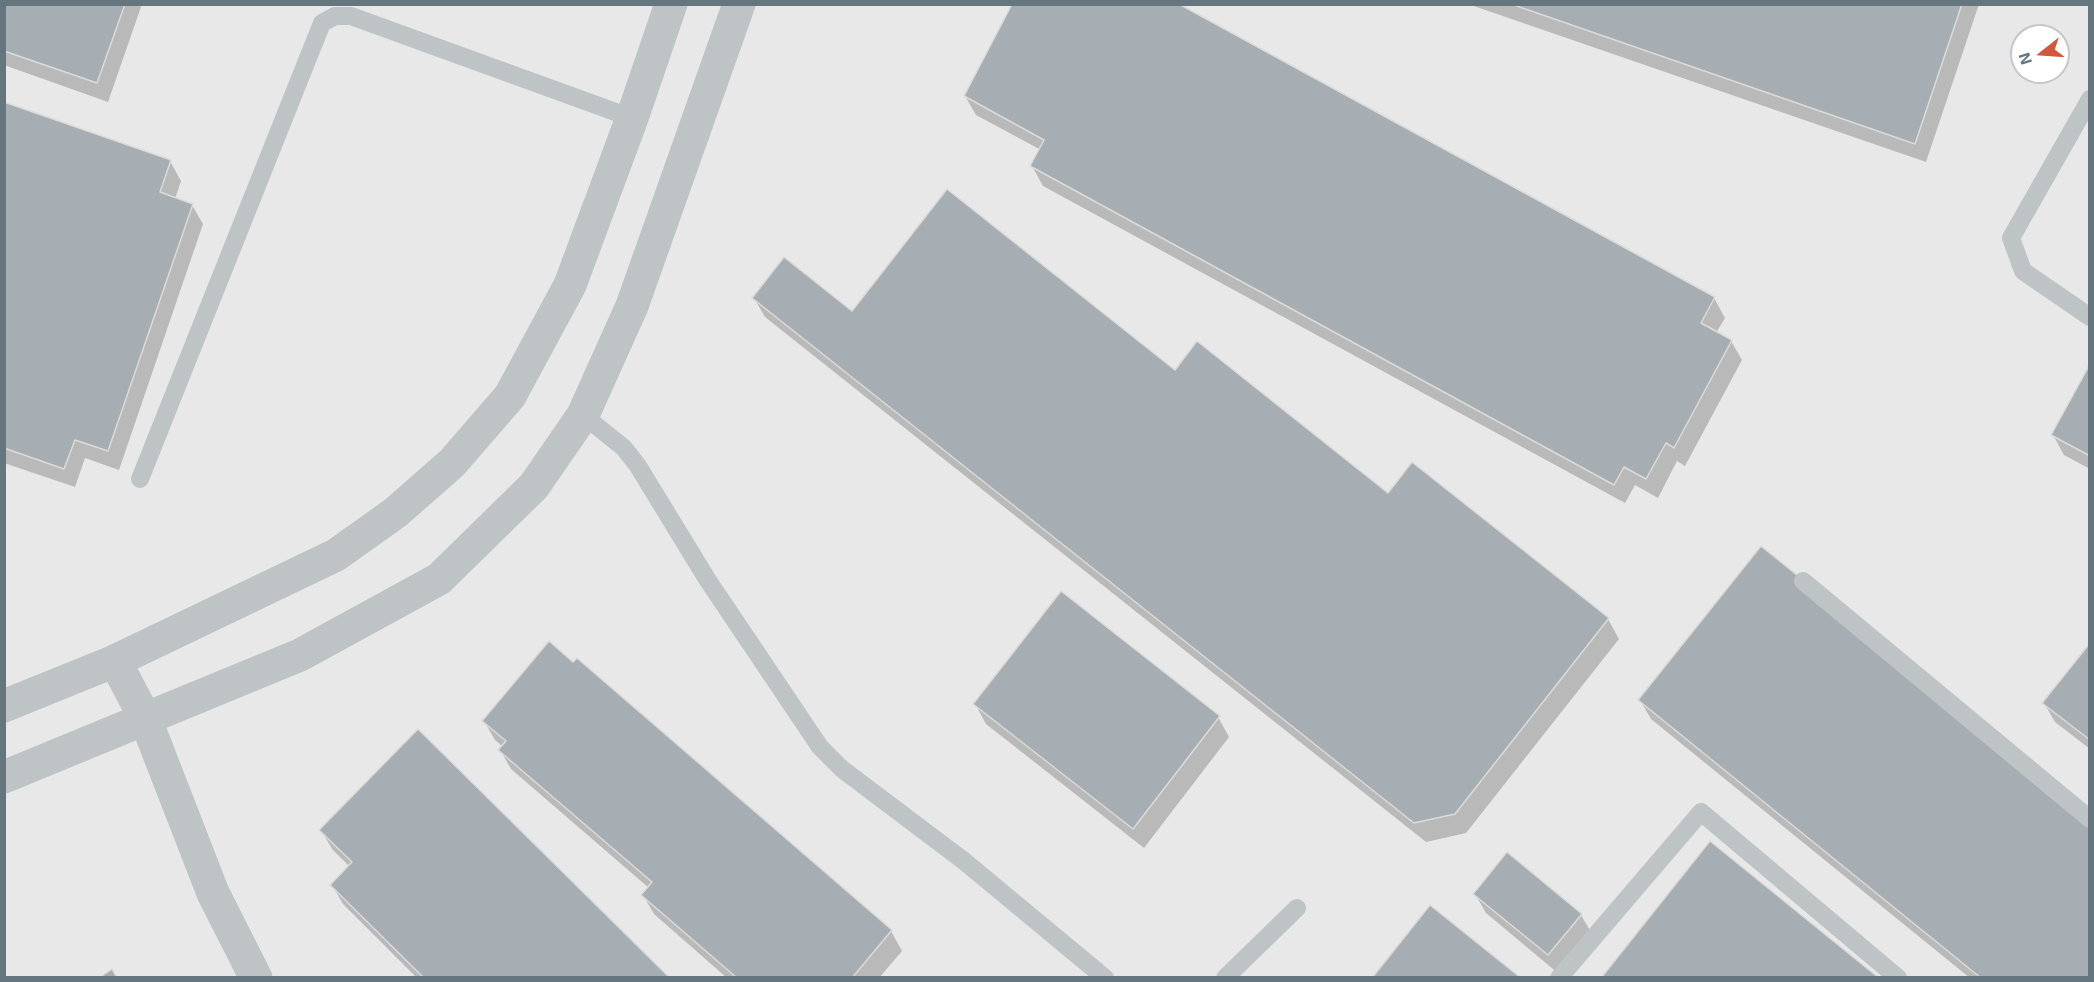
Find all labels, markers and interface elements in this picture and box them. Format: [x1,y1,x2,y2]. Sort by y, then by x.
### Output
north arrow [2010,24,2070,84]
text: N [2013,51,2035,67]

